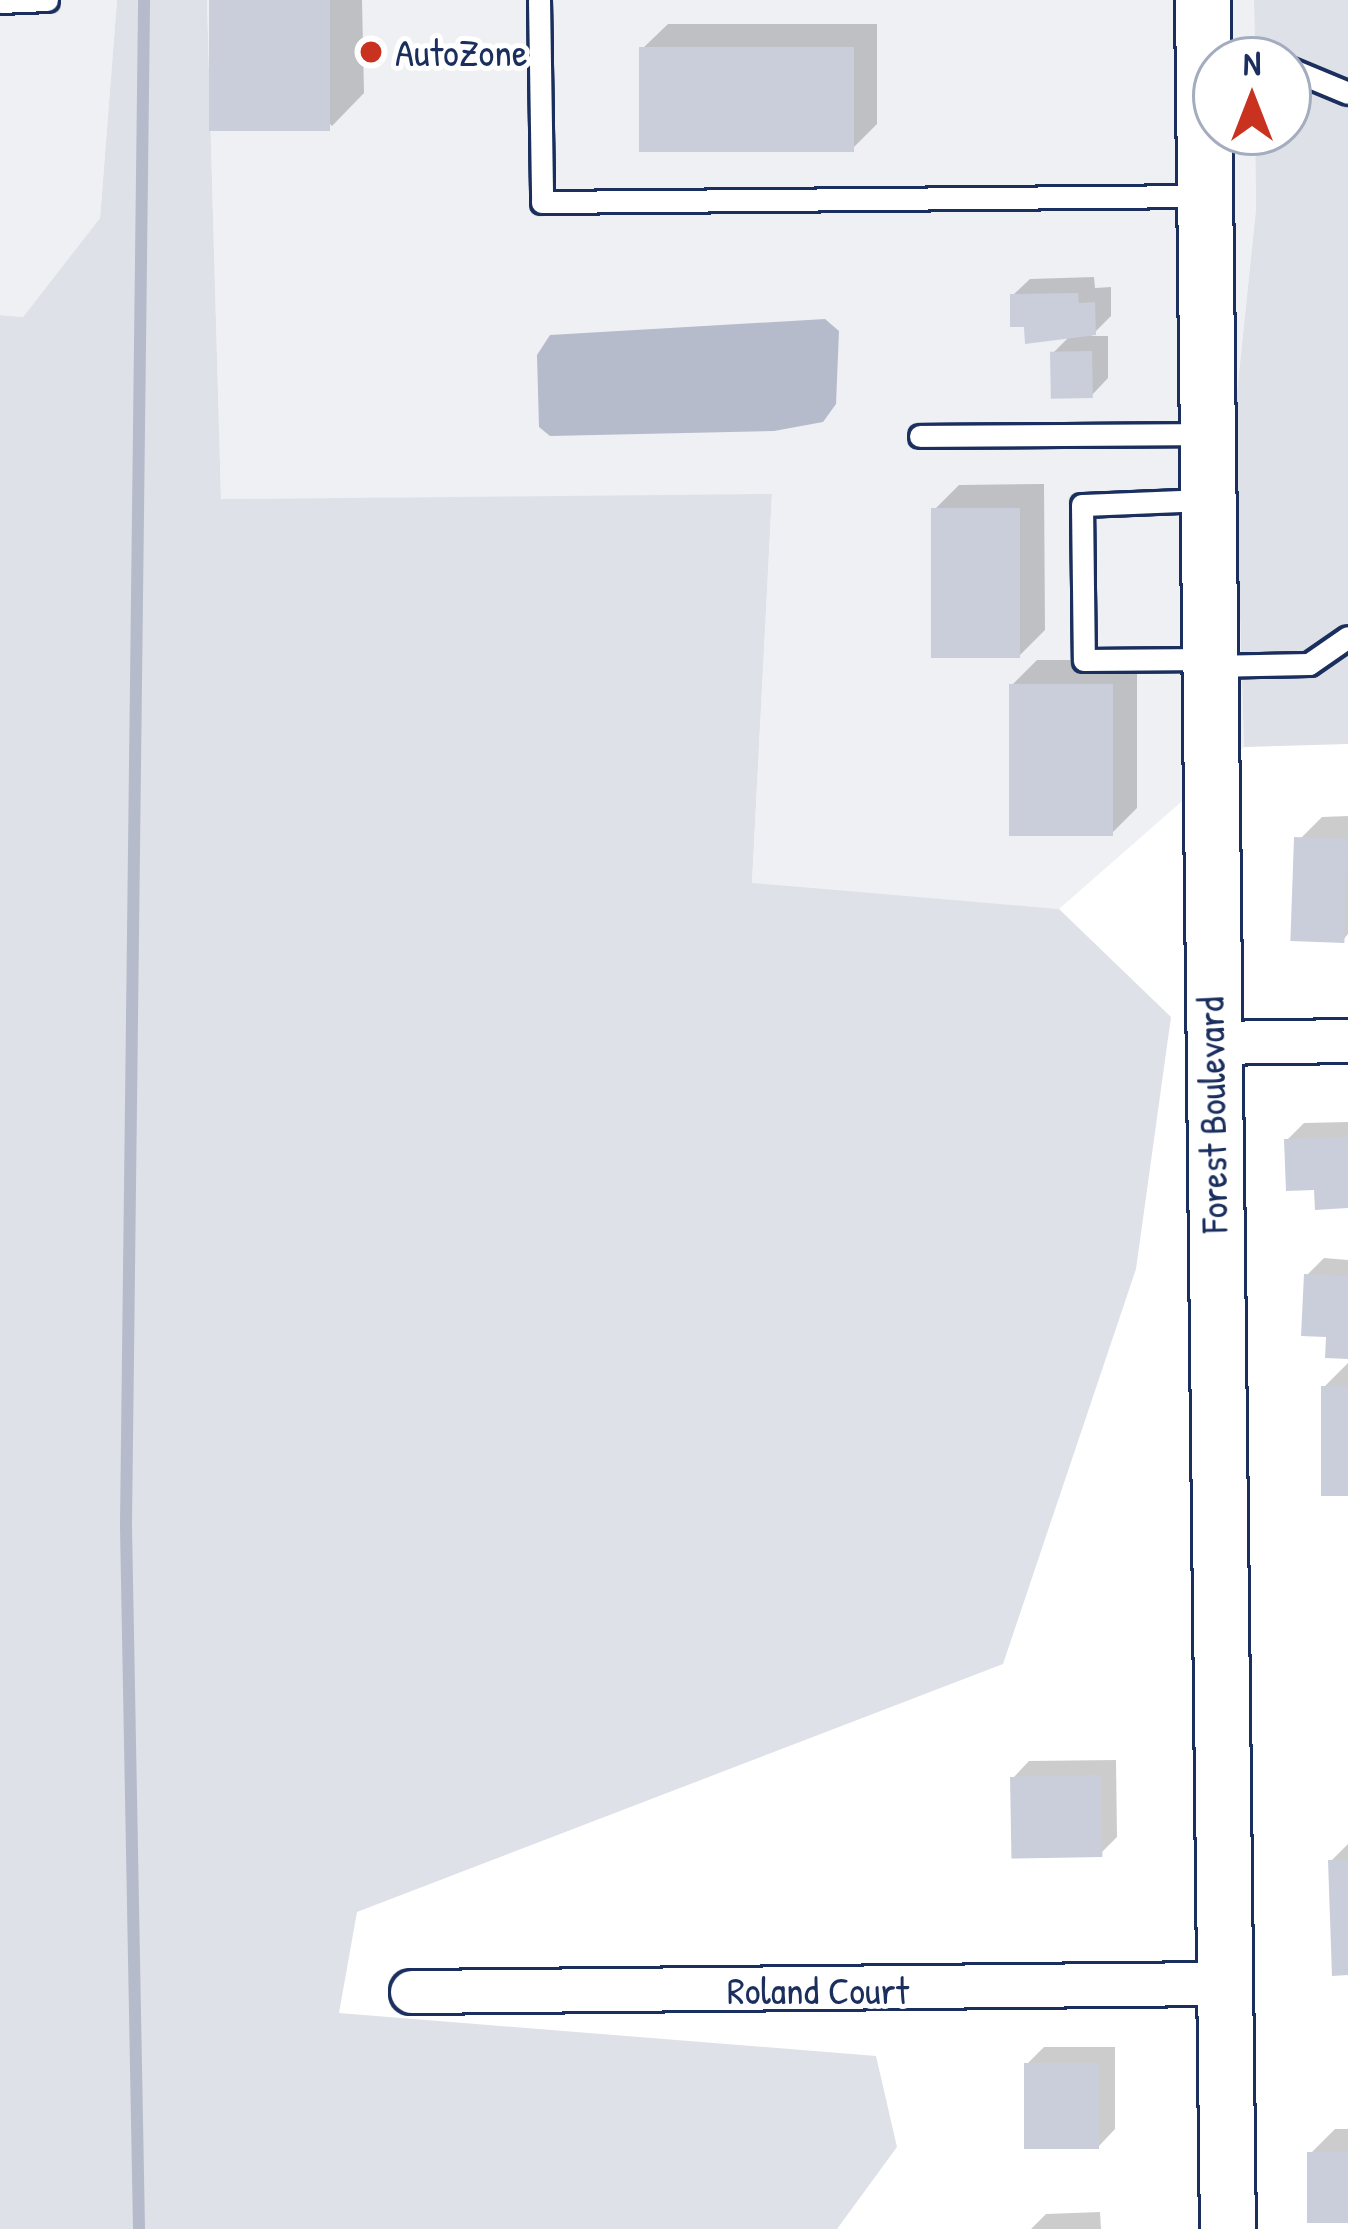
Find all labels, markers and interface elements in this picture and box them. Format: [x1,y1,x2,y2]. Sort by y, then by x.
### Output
place label: AutoZone [395,29,527,75]
north arrow [1192,36,1312,156]
marker: AutoZone [358,39,384,65]
text: N [1243,41,1261,85]
street label: Forest Boulevard [1187,996,1237,1234]
street label: Roland Court [727,1967,909,2013]

